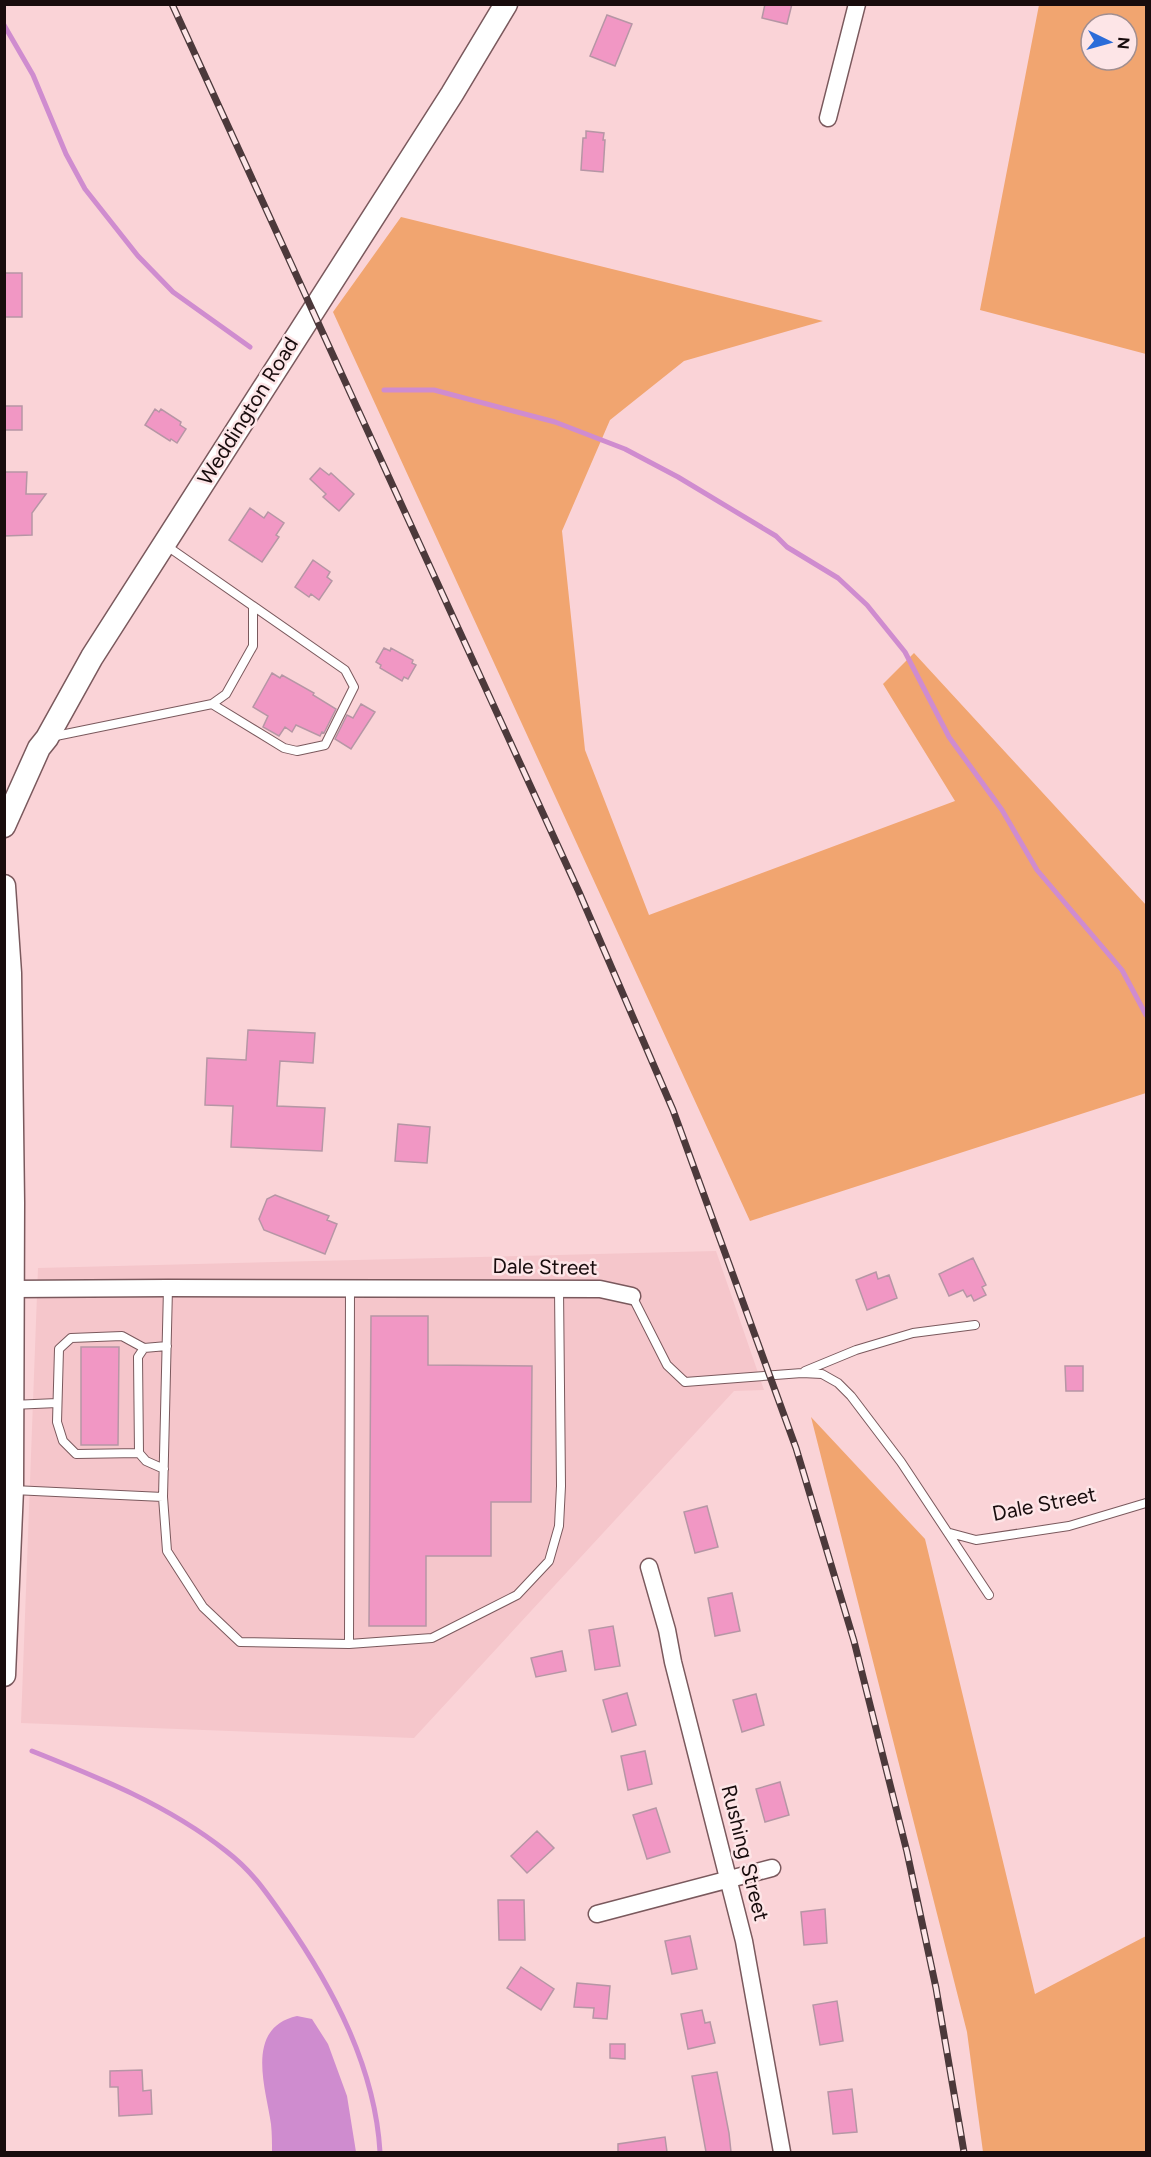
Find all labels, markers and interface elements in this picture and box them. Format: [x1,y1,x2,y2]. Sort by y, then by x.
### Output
north arrow [1079,12,1139,72]
text: N [1113,36,1133,50]
street label: Weddington Road [192,332,303,489]
street label: Dale Street [492,1253,598,1280]
street label: Dale Street [990,1481,1098,1526]
street label: Rushing Street [717,1782,774,1924]

